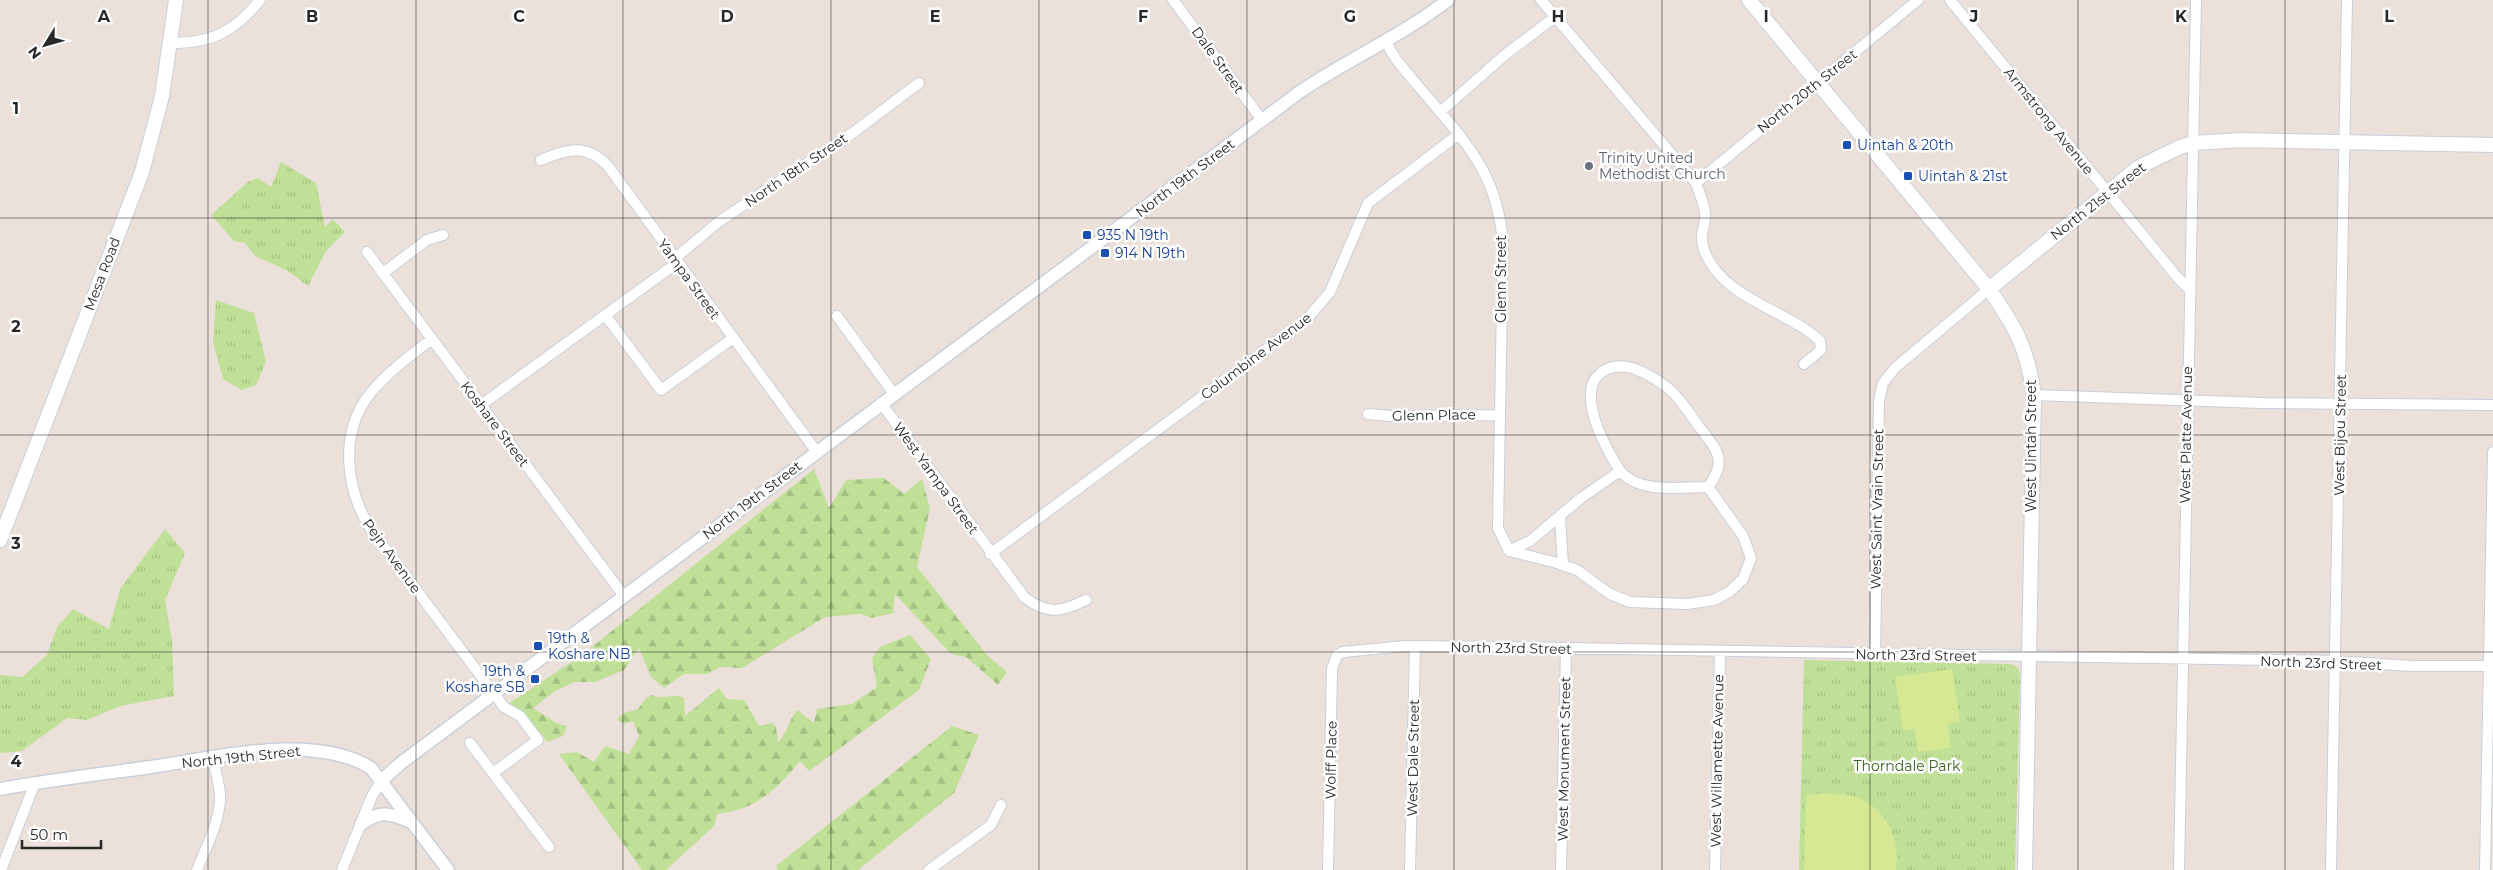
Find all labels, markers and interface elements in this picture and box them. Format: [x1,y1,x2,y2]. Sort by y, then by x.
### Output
text: A [97,7,111,26]
text: B [306,7,318,26]
text: C [513,7,525,26]
text: D [720,7,734,26]
text: E [930,7,940,26]
text: F [1138,7,1148,26]
text: G [1344,7,1356,26]
text: H [1552,7,1564,26]
text: I [1763,7,1769,26]
text: J [1969,7,1978,26]
text: K [2175,7,2188,26]
text: L [2384,7,2394,26]
north arrow [20,20,70,70]
street label: Dale Street [1188,23,1248,97]
text: N [24,43,45,63]
street label: North 20th Street [1753,45,1861,137]
street label: Armstrong Avenue [2000,64,2098,178]
text: 1 [13,99,19,118]
street label: North 18th Street [741,129,851,211]
street label: North 19th Street [1132,135,1238,221]
place label: Uintah & 20th [1857,136,1954,154]
marker: Uintah & 20th [1841,139,1853,151]
place label: Trinity United Methodist Church [1599,149,1726,183]
street label: North 21st Street [2047,158,2150,244]
marker: Trinity United Methodist Church [1583,160,1595,172]
place label: Uintah & 21st [1918,167,2008,185]
marker: Uintah & 21st [1902,170,1914,182]
place label: 935 N 19th [1097,226,1169,244]
marker: 935 N 19th [1081,229,1093,241]
street label: Mesa Road [80,235,124,313]
street label: Yampa Street [654,235,724,323]
street label: Glenn Street [1492,235,1510,323]
place label: 914 N 19th [1115,244,1185,262]
marker: 914 N 19th [1099,247,1111,259]
street label: Columbine Avenue [1197,308,1315,404]
text: 2 [11,317,21,336]
street label: West Platte Avenue [2176,366,2196,504]
street label: West Bijou Street [2330,374,2350,496]
street label: Koshare Street [457,378,533,471]
street label: West Uintah Street [2022,379,2040,512]
street label: Glenn Place [1392,405,1476,425]
street label: West Yampa Street [889,418,983,538]
street label: West Saint Vrain Street [1867,428,1887,589]
street label: North 19th Street [699,457,805,543]
street label: Pejn Avenue [359,515,425,597]
text: 3 [10,534,21,553]
place label: 19th & Koshare NB [548,629,630,663]
street label: North 23rd Street [1450,638,1572,658]
marker: 19th & Koshare NB [532,640,544,652]
street label: North 23rd Street [1855,645,1977,665]
street label: North 23rd Street [2260,652,2382,674]
place label: 19th & Koshare SB [445,662,526,696]
marker: 19th & Koshare SB [529,673,541,685]
street label: West Willamette Avenue [1706,674,1728,848]
street label: West Monument Street [1554,676,1574,842]
street label: West Dale Street [1403,699,1423,817]
street label: Wolff Place [1321,720,1341,800]
street label: North 19th Street [181,742,302,772]
text: 4 [10,752,22,771]
park label: Thorndale Park [1854,757,1961,775]
scale bar [22,818,101,850]
text: 50 m [30,825,68,844]

